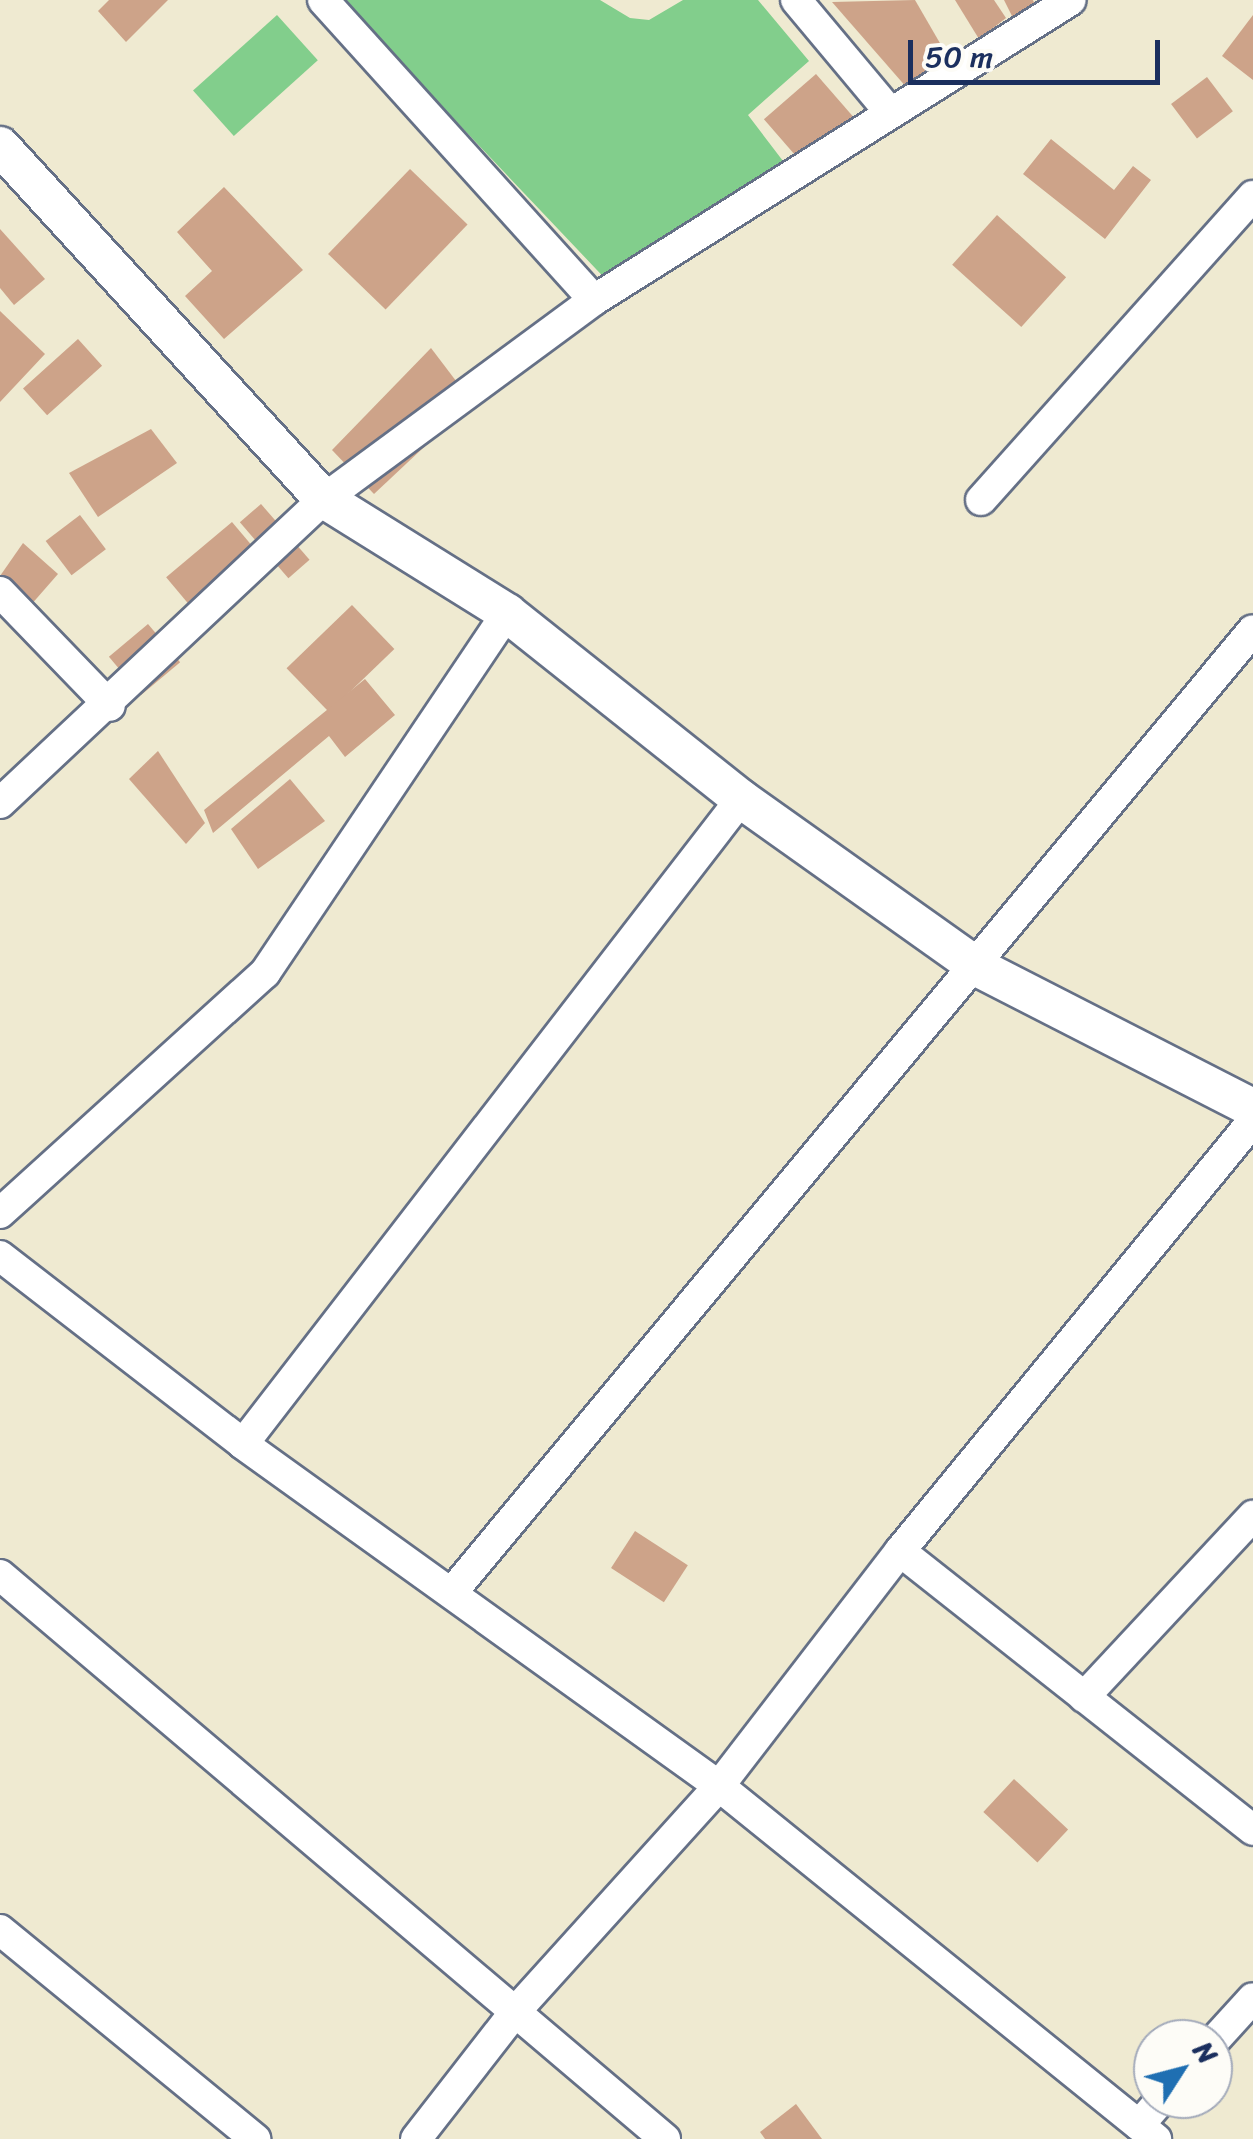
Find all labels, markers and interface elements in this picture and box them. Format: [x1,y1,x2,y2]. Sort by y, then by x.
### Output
scale bar [913,20,1166,82]
text: 50 m [925,30,993,84]
north arrow [1133,2019,1233,2119]
text: N [1181,2030,1232,2074]

